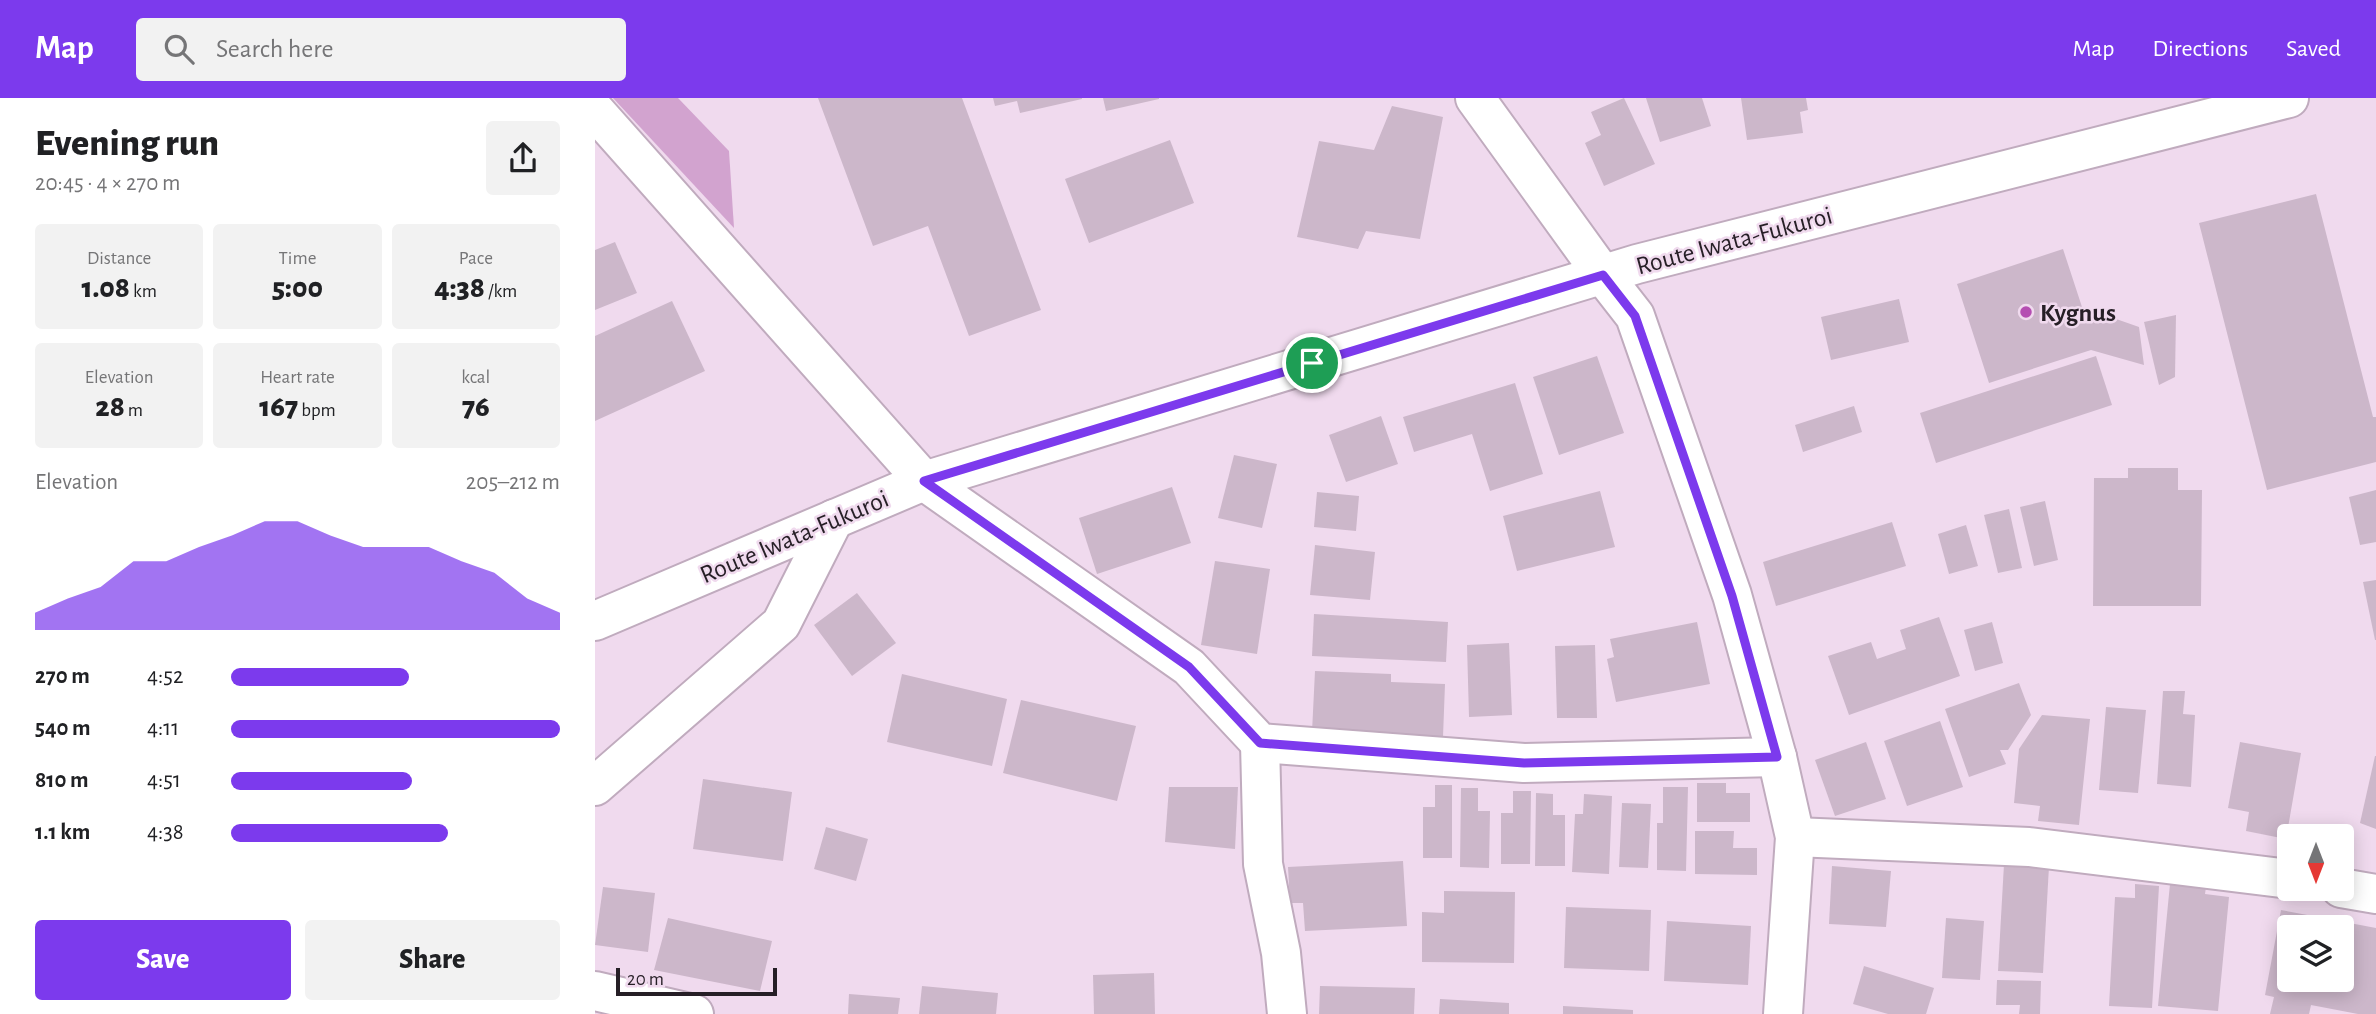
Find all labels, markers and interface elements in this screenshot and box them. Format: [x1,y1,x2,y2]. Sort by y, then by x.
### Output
search box [136,18,626,81]
icon: search [160,30,198,68]
text: Map [35,32,94,65]
text: Search here [216,36,334,62]
text: Map [2072,37,2114,61]
text: Directions [2152,37,2248,61]
text: Saved [2286,37,2341,61]
button: share [486,121,560,195]
text: Evening run [35,125,219,163]
text: 20:45 · 4 × 270 m [35,172,181,195]
street label: Route Iwata-Fukuroi [1633,202,1835,280]
text: Distance [87,249,151,268]
text: Time [279,249,316,268]
text: Pace [459,249,493,268]
text: 1.08 [81,273,130,303]
text: 5:00 [272,273,323,303]
text: 4:38 [434,273,485,303]
text: km [130,282,157,301]
text: /km [485,282,517,301]
place label: Kygnus [2040,300,2116,326]
marker: Kygnus [2018,304,2034,320]
pin [1282,333,1342,393]
icon: arrive [1293,344,1331,382]
text: Elevation [85,368,154,387]
text: Heart rate [260,368,335,387]
text: kcal [461,368,490,387]
text: 28 [95,392,125,422]
text: 167 [259,392,298,422]
text: 76 [462,392,490,422]
text: m [125,401,143,420]
text: bpm [298,401,336,420]
text: Elevation [35,471,118,494]
text: 205–212 m [466,471,560,494]
street label: Route Iwata-Fukuroi [696,485,892,588]
text: 270 m [35,665,90,688]
text: 4:52 [147,665,183,688]
text: 540 m [35,717,91,740]
text: 4:11 [147,717,179,740]
text: 810 m [35,769,89,792]
text: 4:51 [147,769,181,792]
text: 1.1 km [35,821,90,844]
text: 4:38 [147,821,184,844]
north arrow [2277,824,2354,901]
map controls [2277,824,2354,992]
button: layers [2277,915,2354,992]
button: Save [35,920,291,1000]
button: Share [305,920,560,1000]
scale bar [616,965,777,997]
text: 20 m [627,970,664,989]

